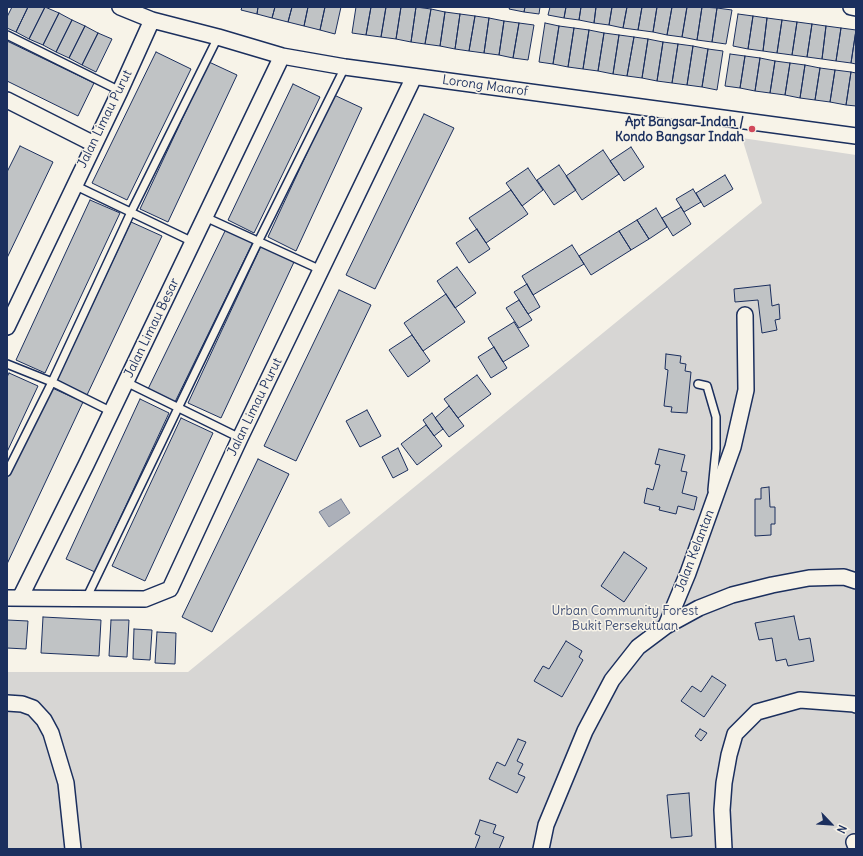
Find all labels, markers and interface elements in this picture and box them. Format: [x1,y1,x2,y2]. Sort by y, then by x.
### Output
street label: Jalan Limau Purut [75,67,135,171]
street label: Lorong Maarof [441,72,529,100]
place label: Apt Bangsar Indah / Kondo Bangsar Indah [615,114,744,145]
marker: Apt Bangsar Indah / Kondo Bangsar Indah [747,124,757,134]
street label: Jalan Limau Besar [121,276,183,380]
street label: Jalan Limau Purut [225,355,285,459]
street label: Jalan Kelantan [672,508,718,594]
park label: Urban Community Forest Bukit Persekutuan [552,603,698,634]
north arrow [811,804,851,844]
text: N [834,823,850,835]

